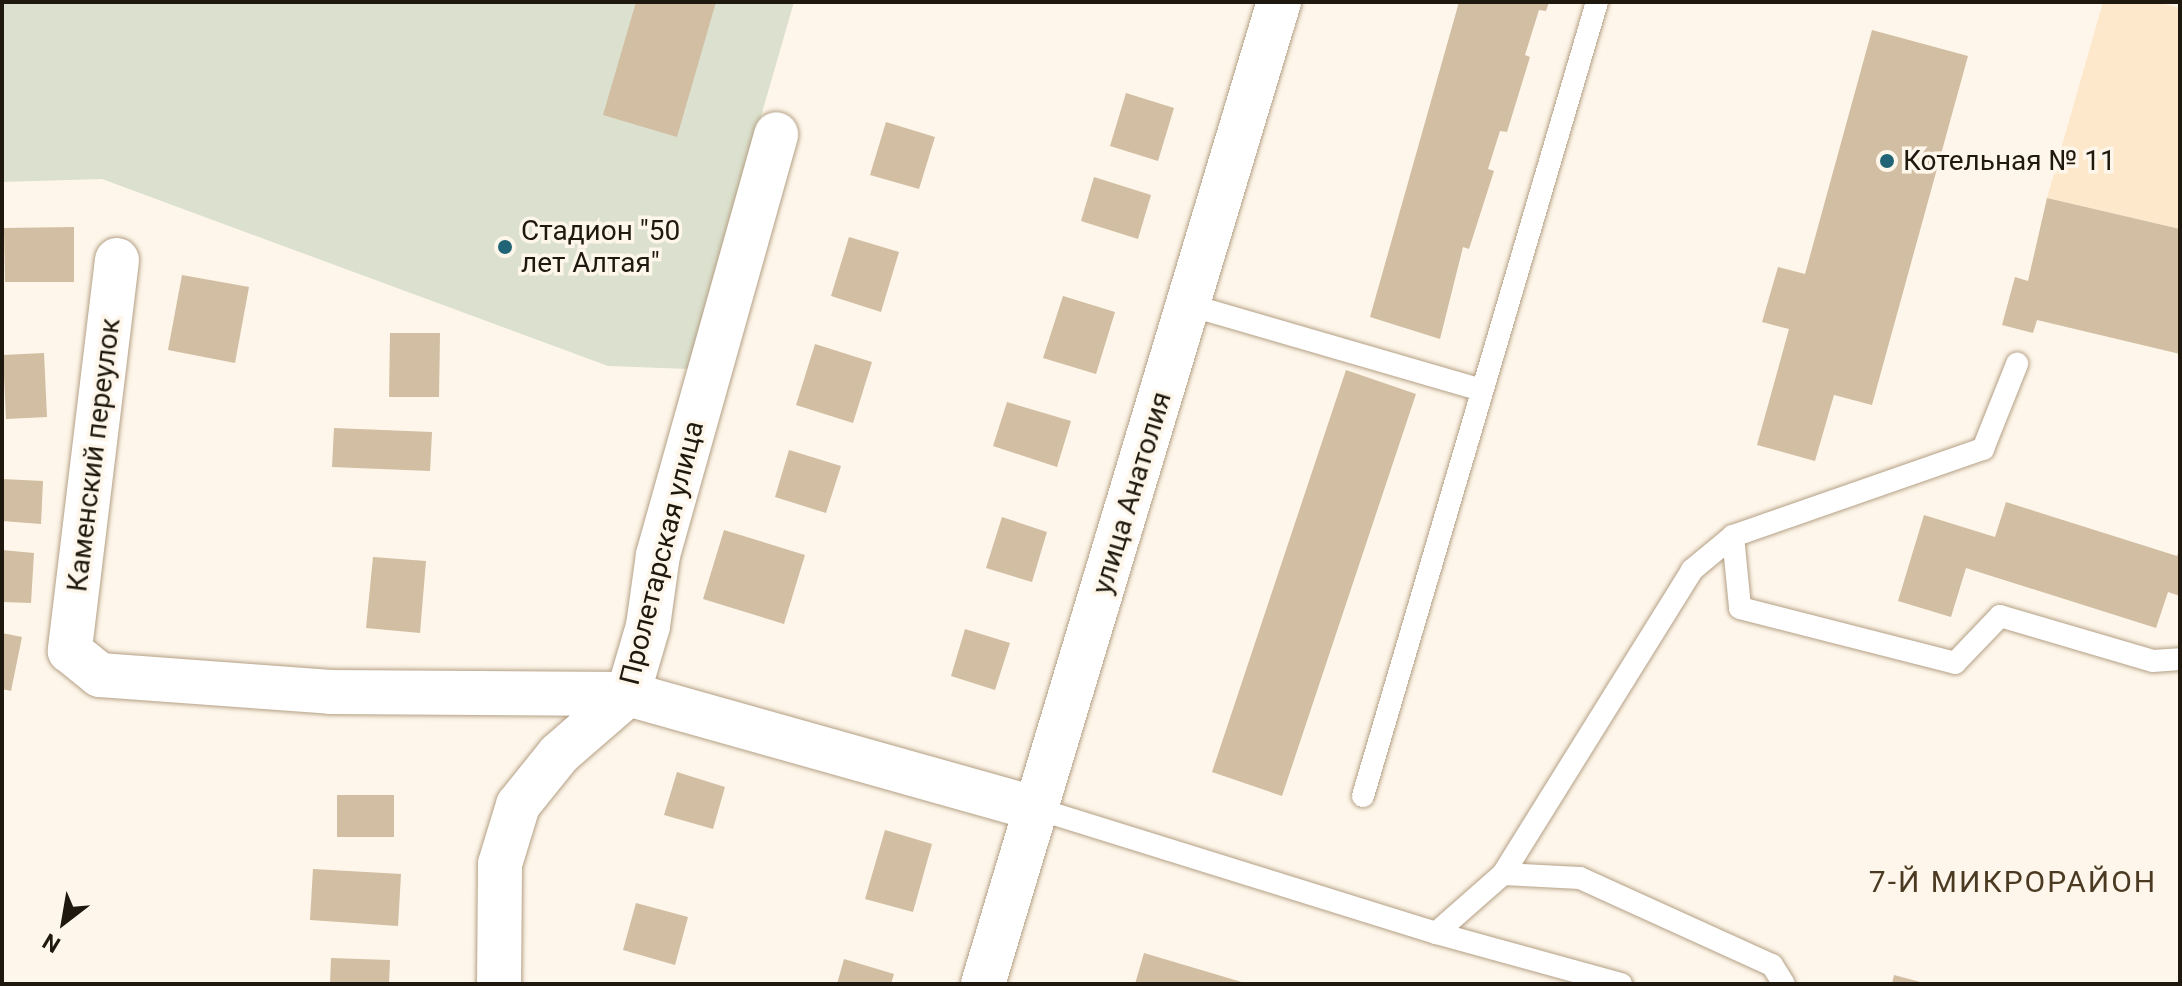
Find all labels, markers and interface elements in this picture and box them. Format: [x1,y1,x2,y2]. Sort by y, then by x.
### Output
place label: Котельная № 11 [1903,144,2116,178]
marker: Котельная № 11 [1878,152,1896,170]
place label: Стадион "50 лет Алтая" [521,214,680,280]
marker: Стадион "50 лет Алтая" [496,238,514,256]
street label: Каменский переулок [61,316,127,594]
street label: улица Анатолия [1085,388,1179,598]
street label: Пролетарская улица [613,418,711,688]
district label: 7-Й МИКРОРАЙОН [1869,864,2157,900]
north arrow [24,882,104,962]
text: N [38,928,64,958]

